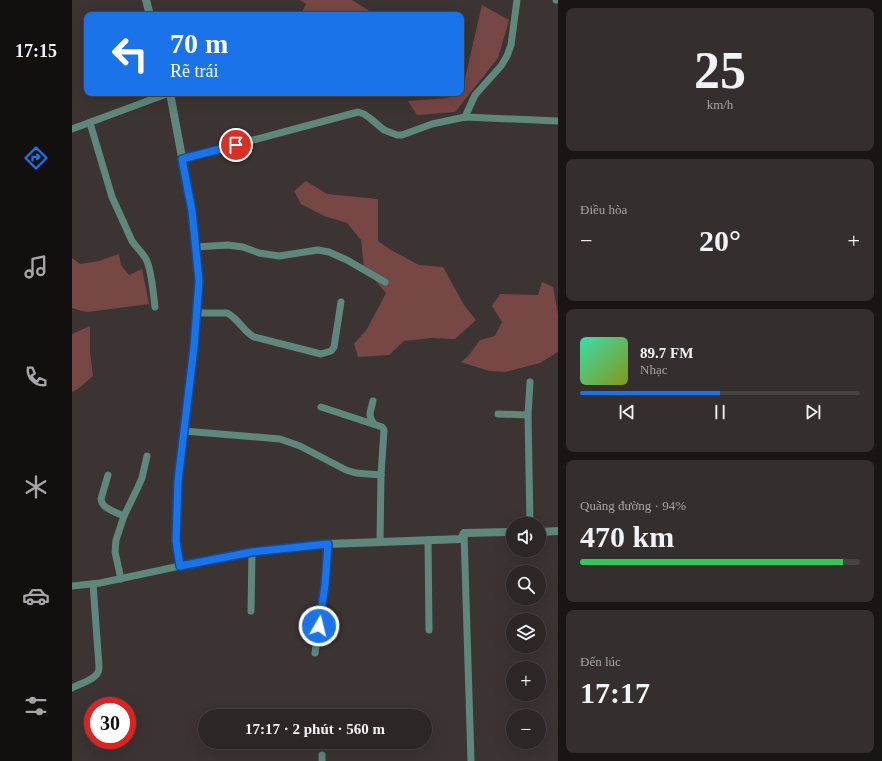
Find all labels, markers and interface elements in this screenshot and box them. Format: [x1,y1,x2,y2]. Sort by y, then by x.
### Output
icon: left [104,28,156,80]
text: 70 m [170,28,228,59]
text: 17:15 [15,41,57,61]
text: 25 [694,42,746,99]
text: Rẽ trái [170,61,218,81]
text: km/h [707,97,733,112]
pin [219,128,253,162]
icon: arrive [225,134,247,156]
icon: directions [22,144,50,172]
text: Điều hòa [580,202,627,217]
text: 20° [699,224,741,257]
text: − [580,228,592,253]
text: + [848,228,860,253]
icon: music [22,253,50,281]
text: 89.7 FM [640,345,693,361]
text: Nhạc [640,362,667,377]
icon: phone [22,363,50,391]
icon: previous [616,401,638,423]
icon: pause [709,401,731,423]
icon: next [802,401,824,423]
icon: climate [22,473,50,501]
text: Quãng đường · 94% [580,498,686,513]
map controls [506,517,546,749]
button: sound [506,517,546,557]
text: 470 km [580,520,674,553]
button: search [506,565,546,605]
icon: car [22,582,50,610]
position arrow [298,605,340,647]
button: layers [506,613,546,653]
text: Đến lúc [580,654,621,669]
button: + [506,661,546,701]
text: 17:17 [580,676,650,709]
icon: filters [22,692,50,720]
speed limit sign: 30 [84,697,136,749]
button: − [506,709,546,749]
text: 17:17 · 2 phút · 560 m [245,721,385,737]

